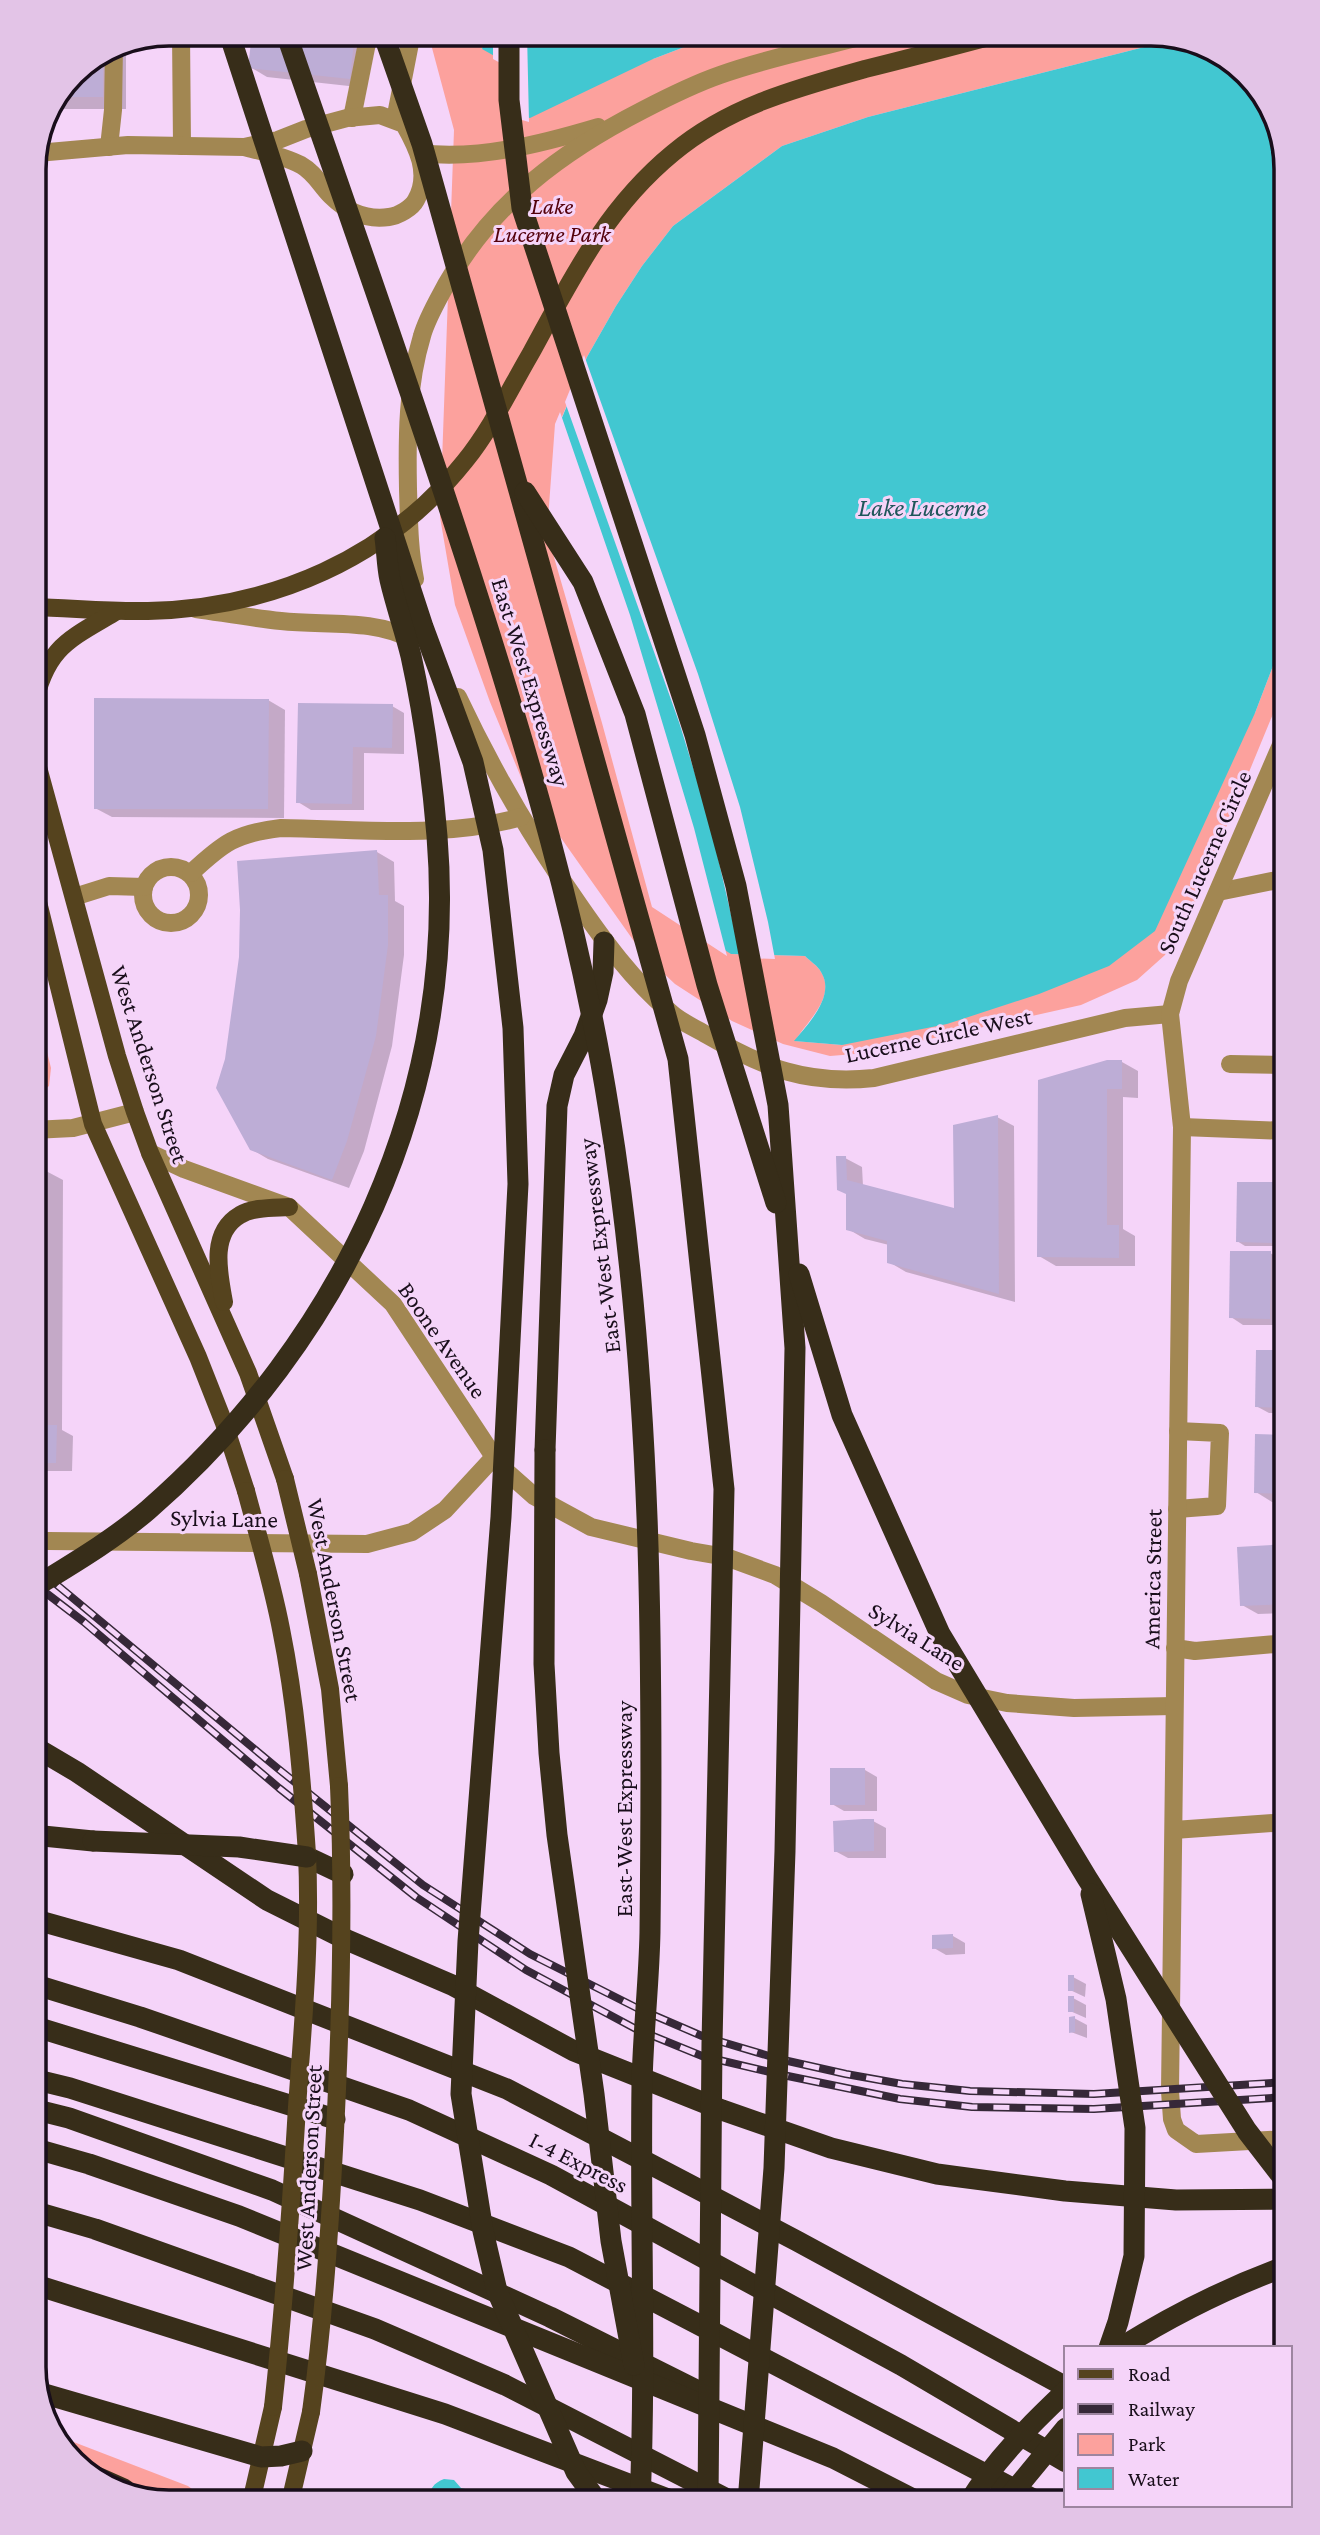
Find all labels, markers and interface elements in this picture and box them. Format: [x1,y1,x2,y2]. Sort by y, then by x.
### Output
park label: Lake Lucerne Park [493,192,612,247]
water label: Lake Lucerne [858,493,986,522]
street label: East-West Expressway [486,575,576,790]
street label: South Lucerne Circle [1151,766,1257,958]
street label: West Anderson Street [105,962,195,1167]
street label: Lucerne Circle West [842,1002,1035,1068]
street label: East-West Expressway [572,1136,626,1355]
street label: Boone Avenue [393,1277,493,1403]
street label: West Anderson Street [302,1496,368,1705]
street label: Sylvia Lane [170,1504,278,1532]
street label: America Street [1137,1508,1167,1649]
street label: Sylvia Lane [864,1596,970,1676]
street label: East-West Expressway [610,1700,637,1917]
street label: West Anderson Street [289,2063,327,2272]
street label: I-4 Express [525,2126,633,2198]
legend [1064,2346,1292,2507]
text: Road [1128,2362,1171,2386]
text: Railway [1128,2397,1195,2421]
text: Park [1128,2432,1165,2456]
text: Water [1128,2467,1180,2491]

